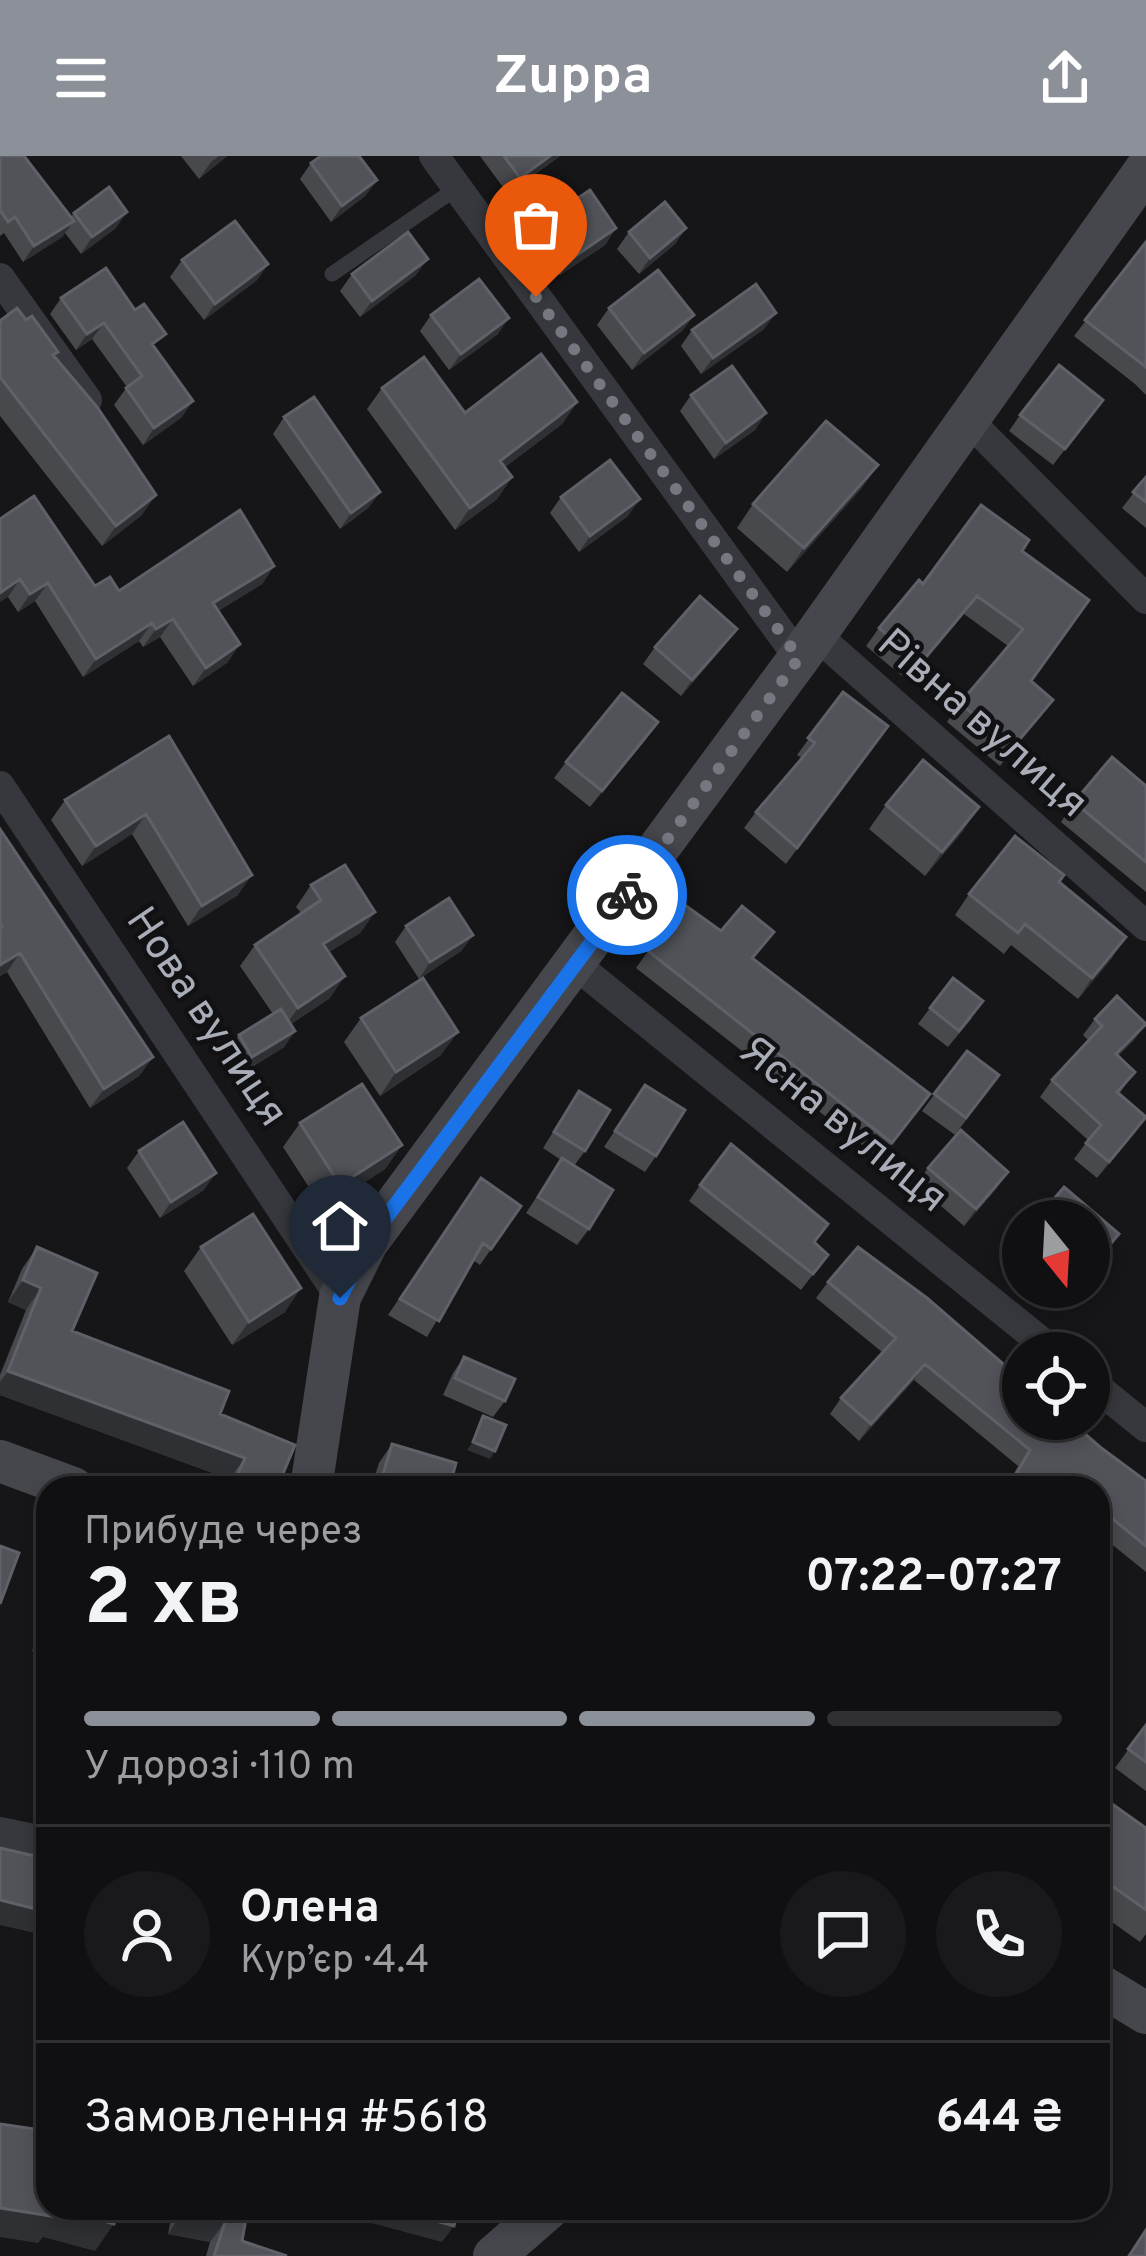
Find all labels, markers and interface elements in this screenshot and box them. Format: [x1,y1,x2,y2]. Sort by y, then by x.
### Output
text: Zuppa [494,44,652,113]
icon: menu [48,45,114,111]
icon: share [1032,45,1098,111]
pin [485,174,587,297]
icon: bag [503,192,569,258]
street label: Рівна вулиця [865,619,1097,831]
courier [567,835,687,955]
icon: bike [594,862,660,928]
street label: Нова вулиця [112,898,298,1138]
street label: Ясна вулиця [727,1026,957,1226]
pin [289,1175,391,1298]
icon: home [307,1193,373,1259]
north arrow [1002,1200,1110,1308]
map controls [1002,1200,1110,1440]
button: locate [1002,1332,1110,1440]
text: Прибуде через [84,1509,363,1558]
text: 07:22–07:27 [805,1550,1062,1607]
text: 2 хв [84,1553,243,1652]
text: У дорозі · 110 m [84,1744,355,1793]
button: person [84,1871,210,1997]
button: chat [780,1871,906,1997]
button: phone [936,1871,1062,1997]
text: Олена [240,1881,379,1938]
text: Кур’єр · 4.4 [240,1938,429,1987]
text: Замовлення #5618 [84,2091,489,2148]
text: 644 ₴ [936,2091,1062,2148]

